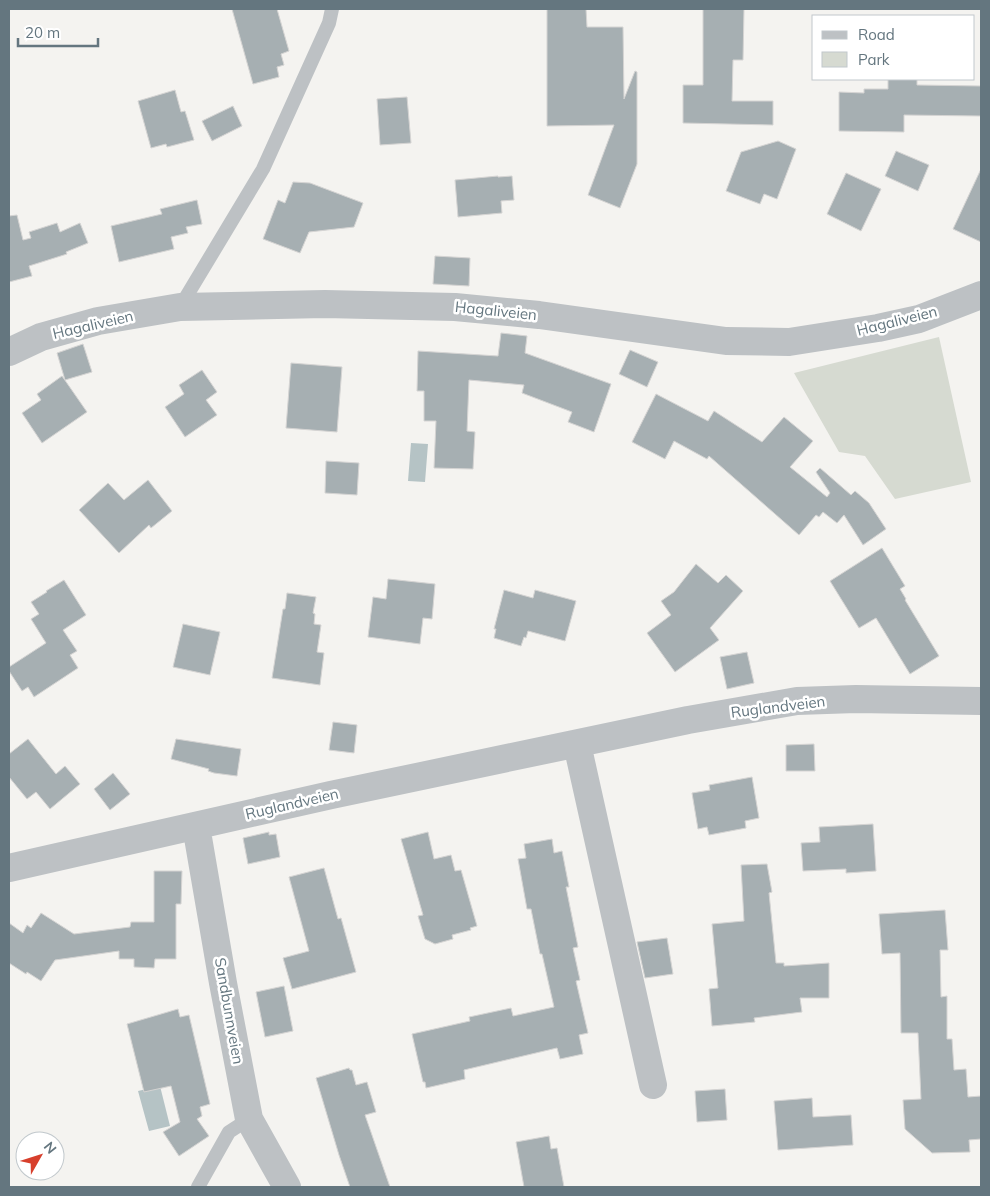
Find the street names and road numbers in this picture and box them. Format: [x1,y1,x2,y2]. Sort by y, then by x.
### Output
street label: Hagaliveien [454,297,538,324]
street label: Hagaliveien [855,301,939,340]
street label: Hagaliveien [51,306,135,343]
street label: Ruglandveien [730,691,826,722]
street label: Ruglandveien [243,784,340,823]
street label: Sandbunnveien [211,956,248,1066]

